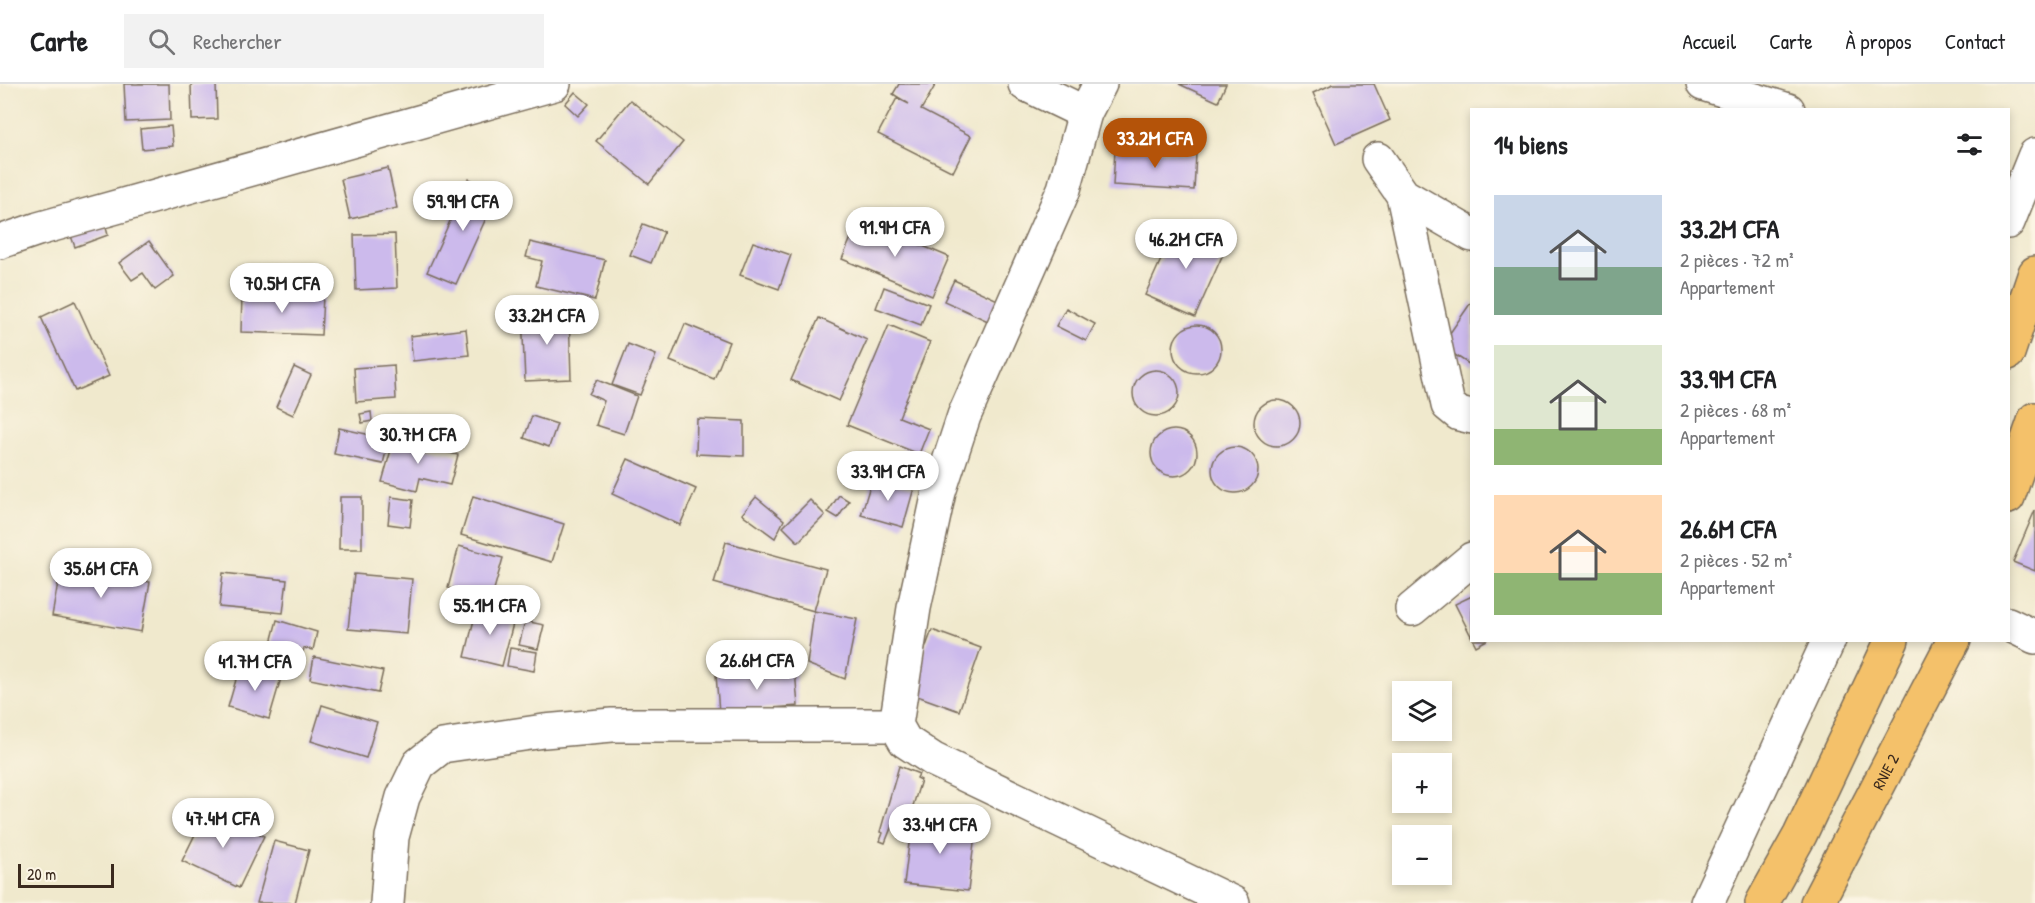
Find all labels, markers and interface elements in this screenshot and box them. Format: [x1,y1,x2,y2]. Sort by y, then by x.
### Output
search box [124,14,544,68]
text: Carte [30,22,88,60]
icon: search [145,25,178,58]
text: Rechercher [193,26,282,56]
text: Accueil [1683,27,1736,56]
text: Carte [1769,27,1813,56]
text: À propos [1846,27,1912,56]
text: Contact [1945,27,2005,56]
pin: 33.2M CFA [1086,118,1224,169]
text: 33.2M CFA [1117,124,1193,151]
text: 14 biens [1494,127,1568,162]
icon: filters [1953,128,1986,161]
pin: 59.9M CFA [394,181,532,232]
text: 59.9M CFA [427,187,499,214]
pin: 91.9M CFA [826,207,964,258]
text: 33.2M CFA [1680,211,1779,246]
text: 91.9M CFA [860,213,930,240]
pin: 46.2M CFA [1117,219,1255,270]
icon: home [1542,219,1614,291]
text: 46.2M CFA [1149,225,1223,252]
text: 2 pièces · 72 m² [1680,246,1794,273]
pin: 70.5M CFA [213,263,351,314]
text: 70.5M CFA [244,269,320,296]
text: Appartement [1680,273,1775,300]
pin: 33.2M CFA [478,295,616,346]
text: 33.2M CFA [509,301,585,328]
text: 33.9M CFA [1680,361,1777,396]
icon: home [1542,369,1614,441]
text: 2 pièces · 68 m² [1680,396,1791,423]
pin: 30.7M CFA [349,414,487,465]
text: 30.7M CFA [380,420,456,447]
text: Appartement [1680,423,1775,450]
pin: 33.9M CFA [819,451,957,502]
text: 33.9M CFA [851,457,925,484]
text: 26.6M CFA [1680,511,1777,546]
icon: home [1542,519,1614,591]
text: 2 pièces · 52 m² [1680,546,1792,573]
pin: 35.6M CFA [32,548,170,599]
text: 35.6M CFA [64,554,138,581]
text: Appartement [1680,573,1775,600]
pin: 55.1M CFA [421,585,559,636]
text: 55.1M CFA [453,591,527,618]
pin: 26.6M CFA [688,640,826,691]
pin: 41.7M CFA [186,641,324,692]
text: 26.6M CFA [720,646,794,673]
text: 41.7M CFA [218,647,292,674]
map controls [1392,681,1452,885]
button: layers [1392,681,1452,741]
street label: RNIE 2 [1867,749,1904,794]
button: + [1392,753,1452,813]
pin: 47.4M CFA [154,798,292,849]
text: 47.4M CFA [186,804,260,831]
pin: 33.4M CFA [871,804,1009,855]
text: 33.4M CFA [903,810,977,837]
button: − [1392,825,1452,885]
scale bar [18,861,114,888]
text: 20 m [27,863,56,885]

